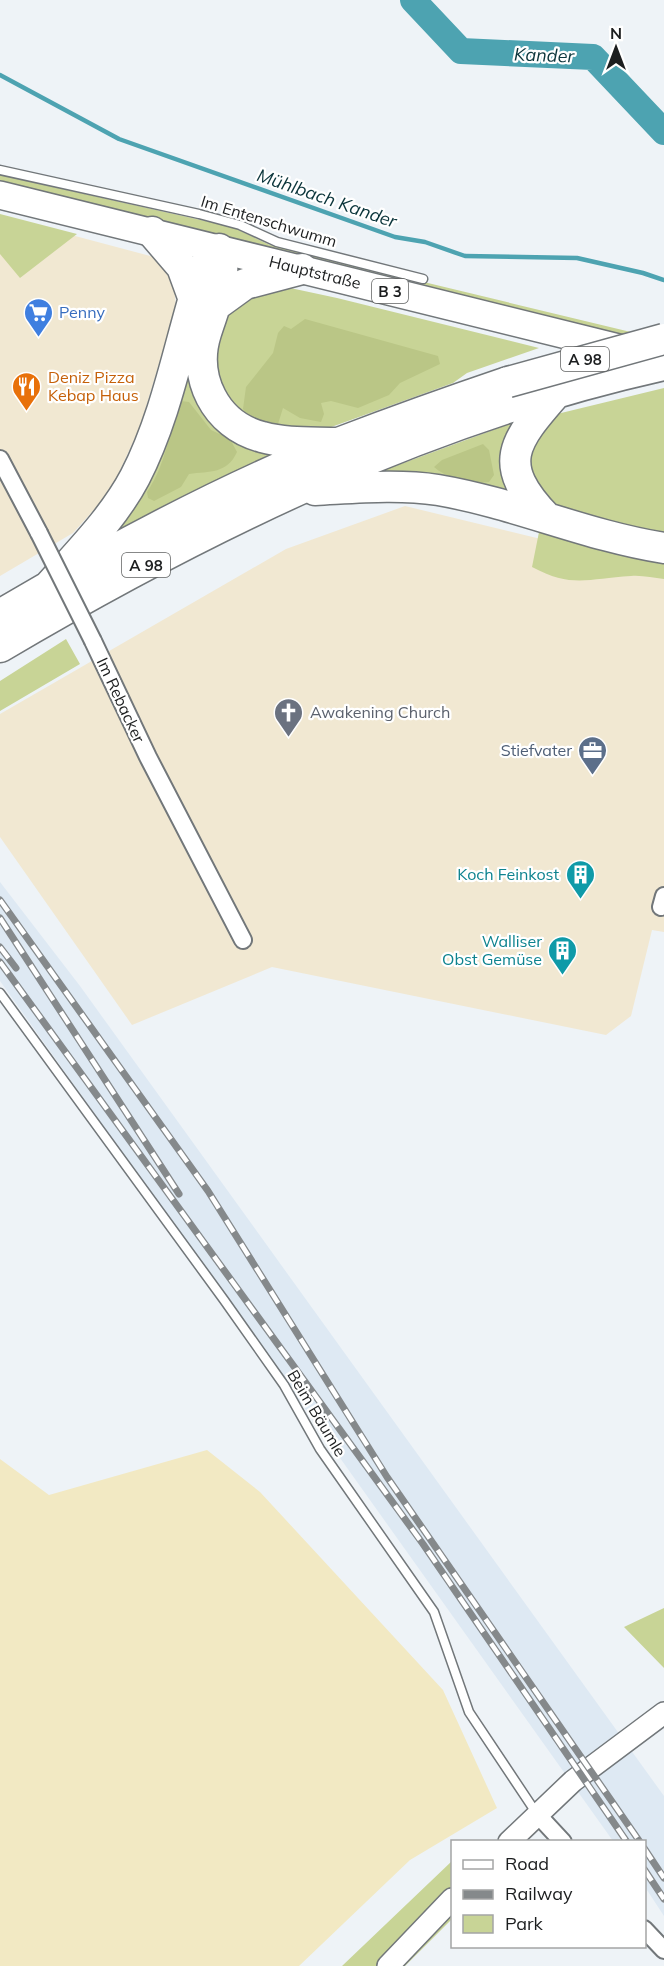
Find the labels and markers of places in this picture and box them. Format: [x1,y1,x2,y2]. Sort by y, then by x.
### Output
supermarket icon: Penny [22,296,54,338]
place label: Penny [59,302,105,322]
place label: Deniz Pizza Kebap Haus [48,367,139,405]
restaurant icon: Deniz Pizza Kebap Haus [11,370,43,412]
church icon: Awakening Church [273,696,305,738]
place label: Awakening Church [310,702,450,722]
office icon: Stiefvater [577,734,609,776]
place label: Stiefvater [501,740,572,760]
building icon: Koch Feinkost [564,858,596,900]
place label: Koch Feinkost [457,864,559,884]
place label: Walliser Obst Gemüse [442,931,542,969]
building icon: Walliser Obst Gemüse [547,934,579,976]

